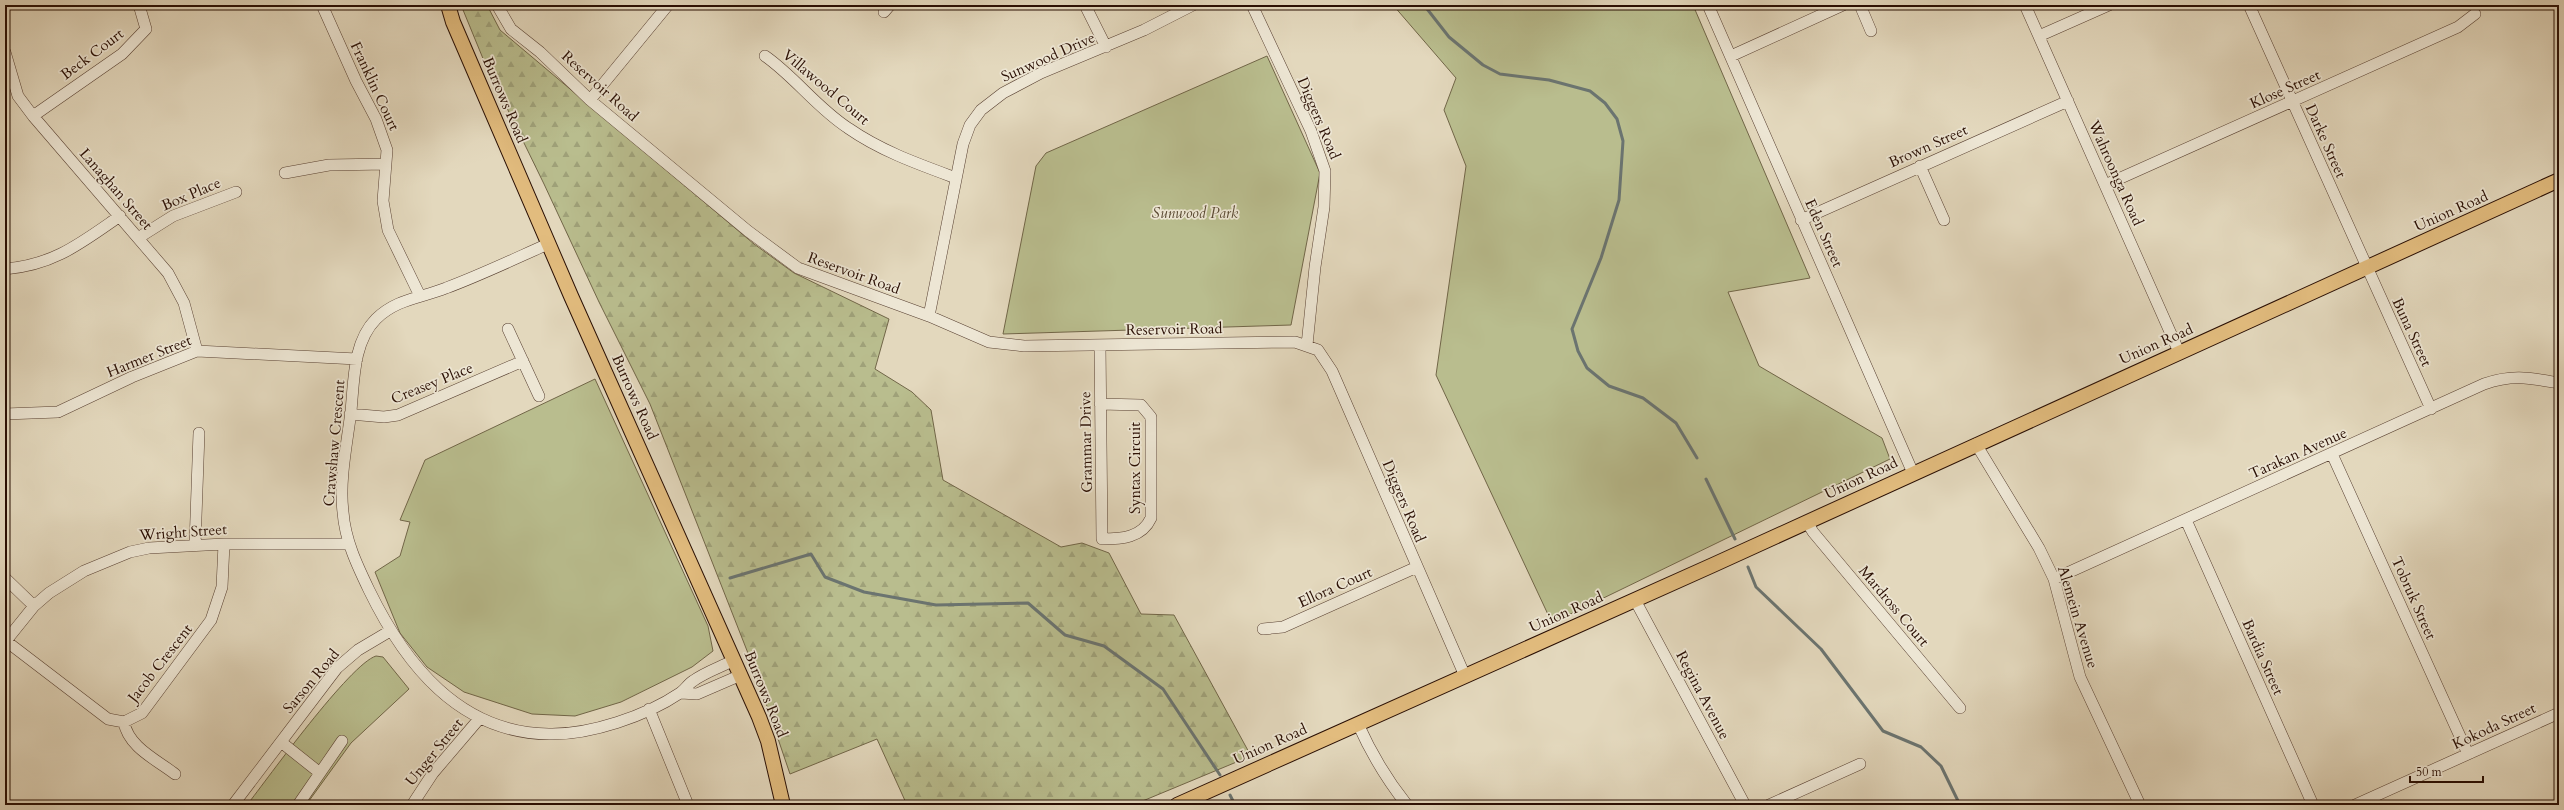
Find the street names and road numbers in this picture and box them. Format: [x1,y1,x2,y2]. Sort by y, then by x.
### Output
street label: Beck Court [56,24,128,84]
street label: Sunwood Drive [998,27,1098,87]
street label: Franklin Court [346,38,404,134]
street label: Villawood Court [778,45,874,129]
street label: Reservoir Road [557,46,643,126]
street label: Burrows Road [478,54,532,146]
street label: Klose Street [2247,65,2324,113]
street label: Diggers Road [1293,74,1345,162]
street label: Darke Street [2301,101,2351,181]
street label: Wahroonga Road [2083,116,2148,229]
street label: Brown Street [1885,120,1971,172]
street label: Lanaghan Street [75,144,157,234]
street label: Box Place [158,172,224,215]
street label: Union Road [2411,186,2491,236]
street label: Eden Street [1800,196,1848,271]
street label: Reservoir Road [805,247,903,299]
street label: Buna Street [2387,294,2437,370]
street label: Reservoir Road [1125,318,1223,340]
street label: Union Road [2116,319,2196,369]
street label: Harmer Street [104,330,195,382]
street label: Burrows Road [607,351,663,443]
street label: Creasey Place [388,357,476,409]
street label: Crawshaw Crescent [319,379,350,507]
street label: Grammar Drive [1075,391,1097,493]
street label: Syntax Circuit [1125,422,1145,514]
street label: Tarakan Avenue [2246,422,2350,484]
street label: Union Road [1821,452,1901,504]
street label: Diggers Road [1378,457,1430,545]
street label: Wright Street [138,519,228,545]
street label: Tobruk Street [2387,553,2441,643]
street label: Mardross Court [1854,561,1934,651]
street label: Ellora Court [1295,562,1375,612]
street label: Alemein Avenue [2053,563,2103,671]
street label: Union Road [1526,587,1606,637]
street label: Bardia Street [2237,616,2289,698]
street label: Jacob Crescent [122,619,197,708]
street label: Sarson Road [278,645,344,717]
street label: Regina Avenue [1671,647,1735,743]
street label: Burrows Road [740,648,792,740]
street label: Kokoda Street [2449,698,2539,754]
street label: Unger Street [401,714,468,790]
street label: Union Road [1230,719,1310,769]

